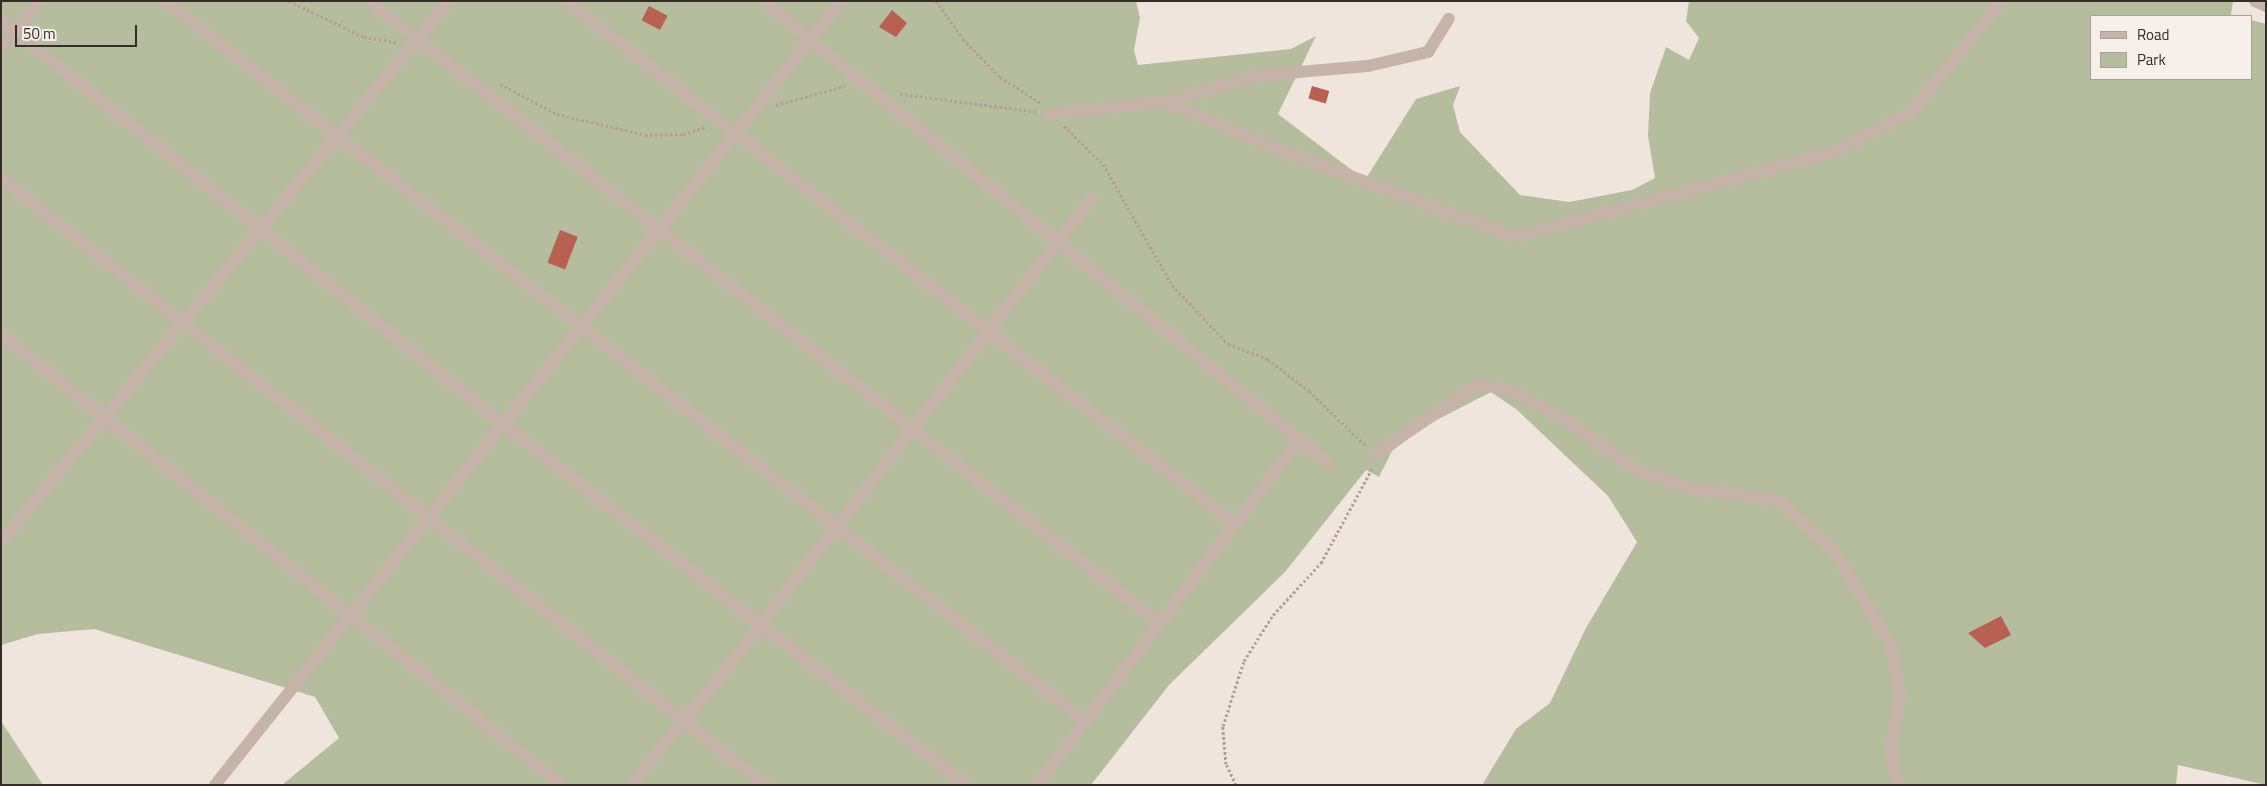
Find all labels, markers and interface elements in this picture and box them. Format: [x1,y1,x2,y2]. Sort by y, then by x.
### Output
scale bar [18,15,140,47]
legend [2090,15,2252,80]
text: 50 m [23,22,56,45]
text: Road [2137,23,2169,46]
text: Park [2137,48,2166,71]

